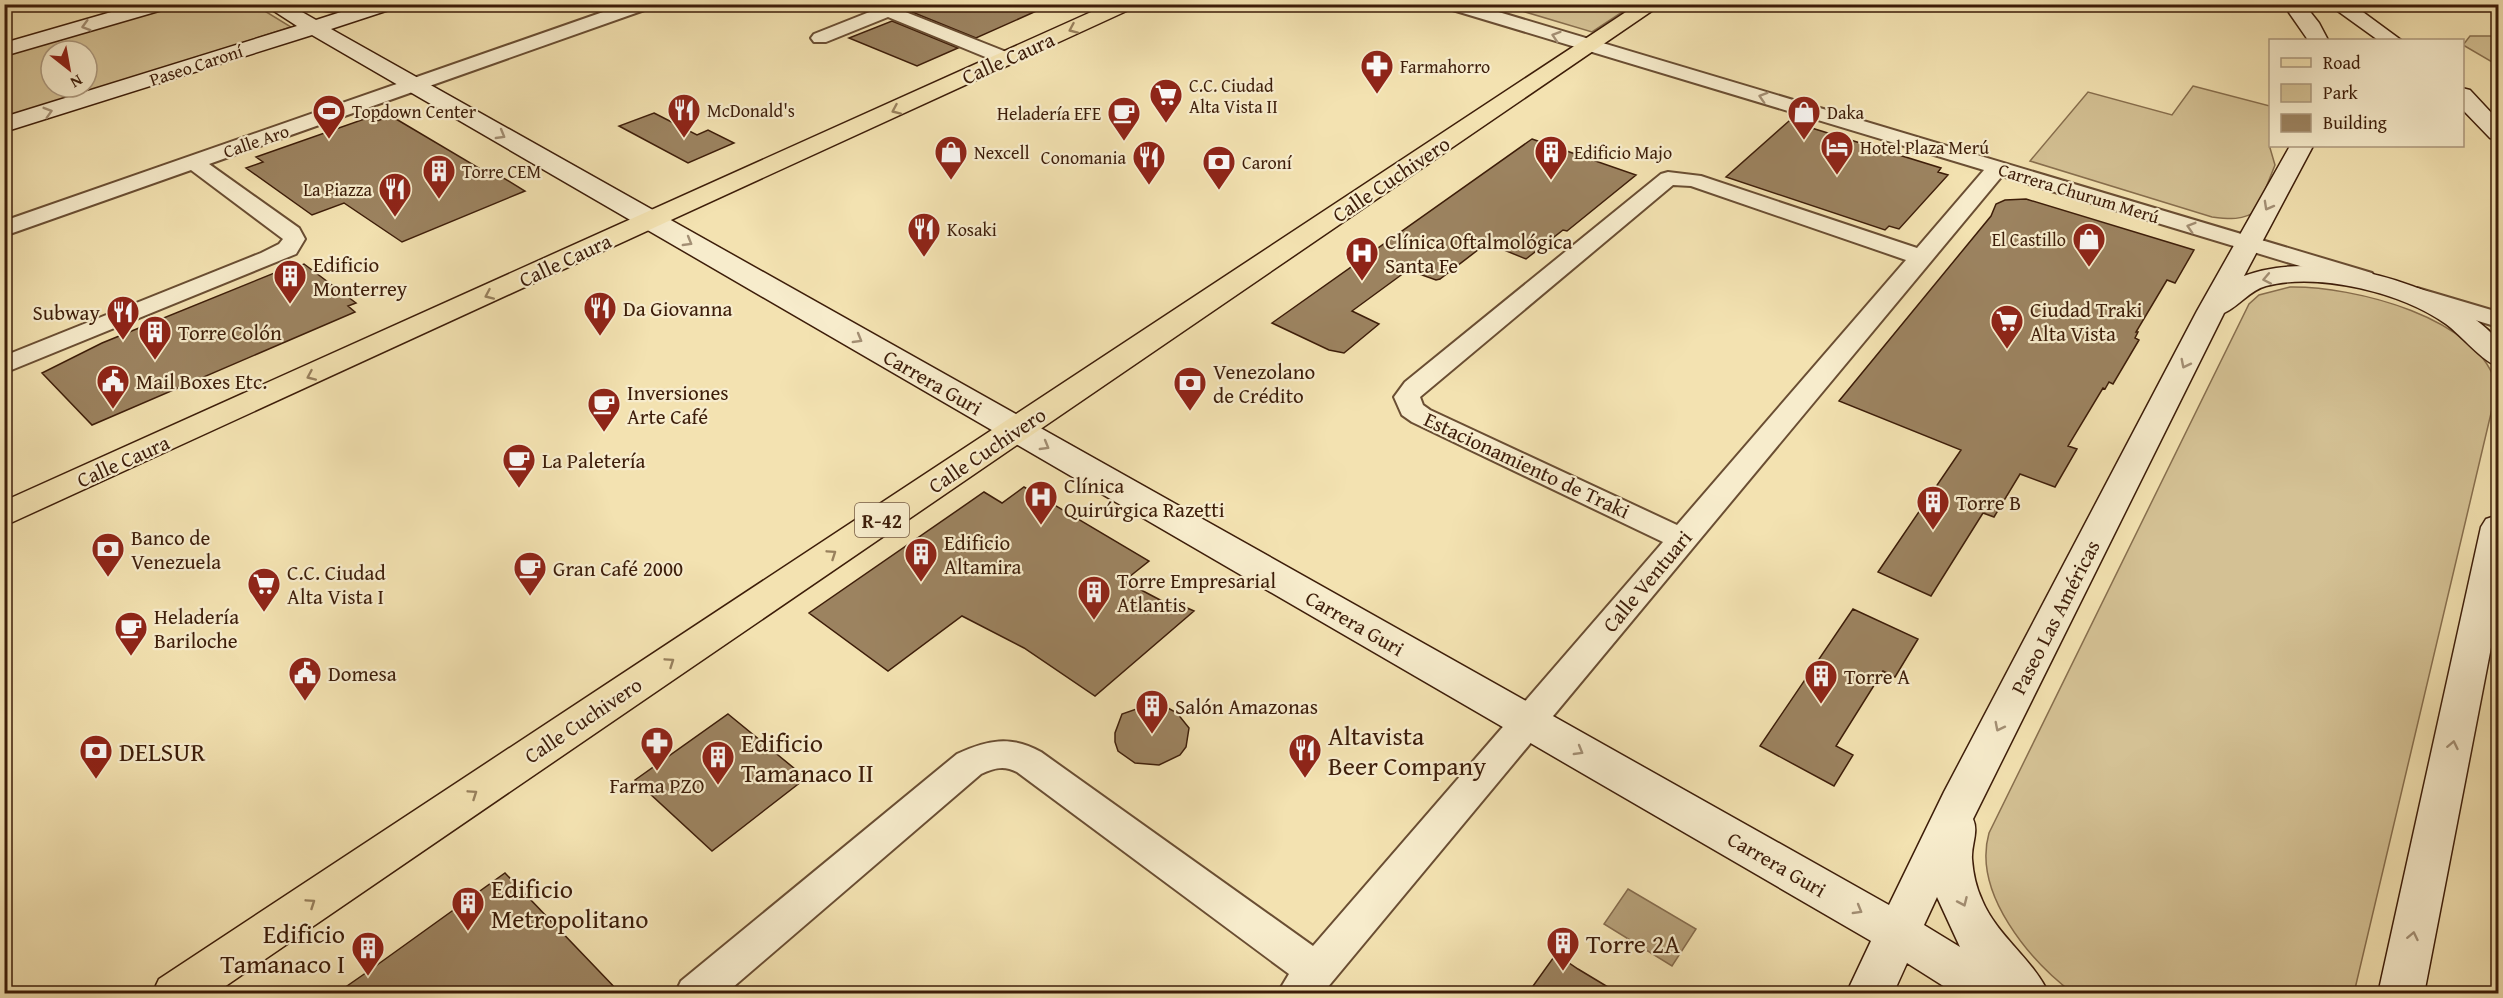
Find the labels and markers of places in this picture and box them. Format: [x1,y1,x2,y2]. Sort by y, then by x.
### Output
pharmacy icon: Farmahorro [1359,48,1395,95]
place label: Farmahorro [1400,53,1490,80]
place label: C.C. Ciudad Alta Vista II [1189,72,1278,120]
supermarket icon: C.C. Ciudad Alta Vista II [1148,77,1184,124]
restaurant icon: McDonald's [666,92,702,139]
sports icon: Topdown Center [311,93,347,140]
shop icon: Daka [1786,94,1822,141]
cafe icon: Heladería EFE [1106,95,1142,142]
place label: McDonald's [707,97,795,124]
place label: Topdown Center [352,98,477,125]
place label: Daka [1827,99,1865,126]
place label: Heladería EFE [997,100,1101,127]
hotel icon: Hotel Plaza Merú [1819,129,1855,176]
shop icon: Nexcell [933,134,969,181]
building icon: Edificio Majo [1533,134,1569,181]
place label: Hotel Plaza Merú [1860,134,1989,161]
place label: Nexcell [974,139,1030,166]
restaurant icon: Conomania [1131,139,1167,186]
place label: Edificio Majo [1574,139,1672,166]
place label: Conomania [1041,144,1126,171]
bank icon: Caroní [1201,144,1237,191]
place label: Caroní [1242,149,1293,176]
building icon: Torre CEM [421,153,457,200]
place label: Torre CEM [462,158,541,185]
restaurant icon: La Piazza [377,171,413,218]
place label: La Piazza [303,176,372,203]
restaurant icon: Kosaki [906,211,942,258]
place label: Kosaki [947,216,997,243]
shop icon: El Castillo [2071,221,2107,268]
place label: Clínica Oftalmológica Santa Fe [1385,226,1573,281]
place label: El Castillo [1992,226,2066,253]
hospital icon: Clínica Oftalmológica Santa Fe [1344,235,1380,282]
place label: Edificio Monterrey [313,249,408,304]
building icon: Edificio Monterrey [272,258,308,305]
restaurant icon: Da Giovanna [582,290,618,337]
place label: Da Giovanna [623,293,732,324]
restaurant icon: Subway [105,294,141,341]
place label: Ciudad Traki Alta Vista [2030,294,2142,349]
place label: Subway [33,297,101,328]
supermarket icon: Ciudad Traki Alta Vista [1989,303,2025,350]
building icon: Torre Colón [137,314,173,361]
place label: Torre Colón [178,317,282,348]
place label: Venezolano de Crédito [1213,356,1315,411]
public building icon: Mail Boxes Etc. [95,363,131,410]
bank icon: Venezolano de Crédito [1172,365,1208,412]
place label: Mail Boxes Etc. [136,366,267,397]
place label: Inversiones Arte Café [627,377,729,432]
cafe icon: Inversiones Arte Café [586,386,622,433]
cafe icon: La Paletería [501,442,537,489]
place label: La Paletería [542,445,646,476]
place label: Clínica Quirúrgica Razetti [1064,470,1225,525]
hospital icon: Clínica Quirúrgica Razetti [1023,479,1059,526]
building icon: Torre B [1915,484,1951,531]
place label: Torre B [1956,487,2021,518]
place label: Banco de Venezuela [131,522,221,577]
place label: Edificio Altamira [944,527,1021,582]
bank icon: Banco de Venezuela [90,531,126,578]
building icon: Edificio Altamira [903,536,939,583]
cafe icon: Gran Café 2000 [512,550,548,597]
place label: Gran Café 2000 [553,553,683,584]
place label: C.C. Ciudad Alta Vista I [287,557,386,612]
place label: Torre Empresarial Atlantis [1117,565,1276,620]
supermarket icon: C.C. Ciudad Alta Vista I [246,566,282,613]
building icon: Torre Empresarial Atlantis [1076,574,1112,621]
place label: Heladería Bariloche [154,601,239,656]
cafe icon: Heladería Bariloche [113,610,149,657]
public building icon: Domesa [287,655,323,702]
place label: Domesa [328,658,397,689]
building icon: Torre A [1803,658,1839,705]
place label: Torre A [1844,661,1910,692]
building icon: Salón Amazonas [1134,688,1170,735]
place label: Salón Amazonas [1175,691,1318,722]
place label: Altavista Beer Company [1328,716,1486,785]
place label: Edificio Tamanaco II [741,723,874,792]
pharmacy icon: Farma PZO [639,725,675,772]
place label: DELSUR [119,732,205,771]
restaurant icon: Altavista Beer Company [1287,732,1323,779]
bank icon: DELSUR [78,733,114,780]
building icon: Edificio Tamanaco II [700,739,736,786]
place label: Farma PZO [610,770,704,801]
place label: Edificio Metropolitano [491,869,649,938]
building icon: Edificio Metropolitano [450,885,486,932]
place label: Edificio Tamanaco I [220,914,345,983]
place label: Torre 2A [1586,924,1680,963]
building icon: Torre 2A [1545,925,1581,972]
building icon: Edificio Tamanaco I [350,930,386,977]

